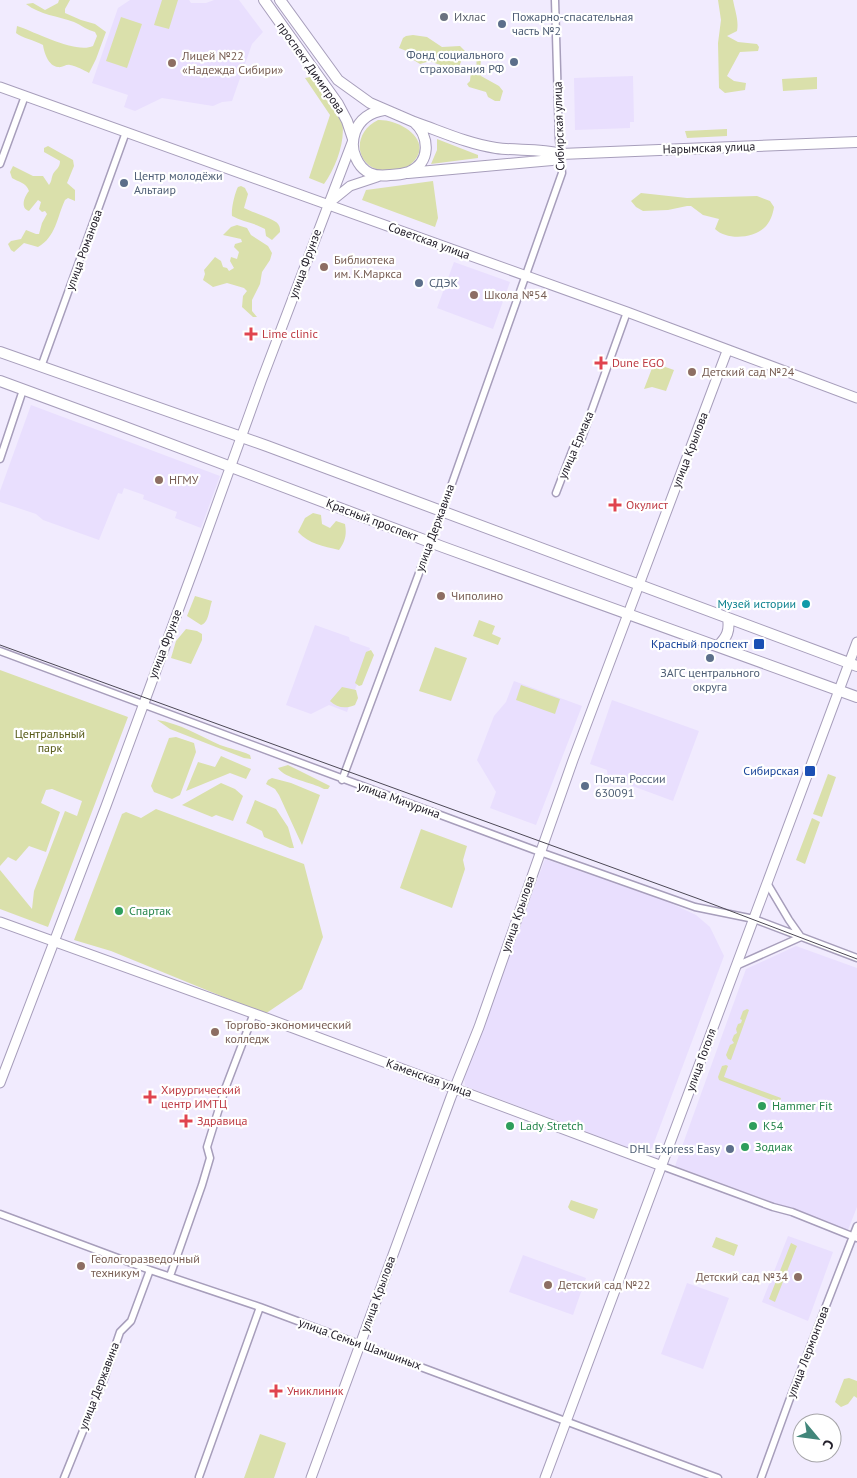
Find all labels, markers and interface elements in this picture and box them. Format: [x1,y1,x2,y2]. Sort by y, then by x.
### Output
place label: Ихлас [454,9,486,24]
place label: Пожарно-спасательная часть №2 [512,9,633,38]
marker: Ихлас [438,11,450,23]
marker: Пожарно-спасательная часть №2 [496,18,508,30]
street label: проспект Димитрова [274,19,349,117]
place label: Фонд социального страхования РФ [406,47,504,76]
place label: Лицей №22 «Надежда Сибири» [181,48,284,77]
marker: Фонд социального страхования РФ [508,56,520,68]
marker: Лицей №22 «Надежда Сибири» [166,57,178,69]
street label: Сибирская улица [549,81,568,171]
street label: Нарымская улица [662,138,756,157]
place label: Центр молодёжи Альтаир [134,168,223,197]
marker: Центр молодёжи Альтаир [118,177,130,189]
street label: улица Романова [62,207,105,292]
street label: Советская улица [386,219,472,262]
street label: улица Фрунзе [285,227,324,301]
place label: Библиотека им. К.Маркса [334,252,402,281]
marker: Библиотека им. К.Маркса [318,261,330,273]
place label: СДЭК [429,275,458,290]
marker: СДЭК [413,277,425,289]
place label: Школа №54 [484,287,547,302]
marker: Школа №54 [468,289,480,301]
place label: Lime clinic [262,326,318,341]
marker: Lime clinic [244,327,258,341]
place label: Dune EGO [612,355,664,370]
marker: Dune EGO [594,356,608,370]
place label: Детский сад №24 [702,364,795,379]
marker: Детский сад №24 [686,366,698,378]
street label: улица Ермака [555,409,597,481]
street label: улица Крылова [668,410,711,490]
place label: НГМУ [169,472,199,487]
marker: НГМУ [153,474,165,486]
street label: улица Державина [412,482,457,574]
street label: Красный проспект [324,495,420,544]
place label: Окулист [626,497,668,512]
marker: Окулист [608,498,622,512]
place label: Чиполино [451,588,503,603]
marker: Чиполино [435,590,447,602]
place label: Музей истории [717,596,796,611]
marker: Музей истории [800,598,812,610]
street label: улица Фрунзе [144,607,185,681]
place label: Красный проспект [651,636,748,651]
marker: Красный проспект [752,637,766,651]
marker: ЗАГС центрального округа [704,652,716,664]
place label: ЗАГС центрального округа [660,665,760,694]
park label: Центральный парк [15,726,85,755]
place label: Сибирская [743,763,799,778]
marker: Сибирская [803,764,817,778]
place label: Почта России 630091 [595,771,666,800]
street label: улица Мичурина [356,778,443,821]
marker: Почта России 630091 [579,780,591,792]
street label: улица Крылова [497,874,538,954]
place label: Спартак [129,903,171,918]
marker: Спартак [113,905,125,917]
place label: Торгово-экономический колледж [225,1017,351,1046]
marker: Торгово-экономический колледж [209,1026,221,1038]
street label: улица Гоголя [682,1026,719,1094]
street label: Каменская улица [384,1055,474,1100]
place label: Хирургический центр ИМТЦ [161,1082,240,1111]
marker: Хирургический центр ИМТЦ [143,1090,157,1104]
place label: Hammer Fit [772,1098,832,1113]
marker: Hammer Fit [756,1100,768,1112]
place label: Здравица [197,1113,248,1128]
marker: Здравица [179,1114,193,1128]
place label: Lady Stretch [520,1118,583,1133]
place label: К54 [763,1118,784,1133]
marker: Lady Stretch [504,1120,516,1132]
marker: К54 [747,1120,759,1132]
place label: Зодиак [755,1139,793,1154]
place label: DHL Express Easy [630,1141,720,1156]
marker: Зодиак [739,1141,751,1153]
marker: DHL Express Easy [724,1143,736,1155]
place label: Геологоразведочный техникум [91,1251,200,1280]
street label: улица Крылова [357,1254,398,1334]
marker: Геологоразведочный техникум [75,1260,87,1272]
place label: Детский сад №34 [696,1269,788,1284]
marker: Детский сад №34 [792,1271,804,1283]
place label: Детский сад №22 [558,1277,650,1292]
marker: Детский сад №22 [542,1279,554,1291]
street label: улица Лермонтова [783,1304,832,1400]
street label: улица Семьи Шамшиных [297,1314,424,1373]
street label: улица Державина [75,1340,122,1432]
place label: Униклиник [287,1383,344,1398]
marker: Униклиник [269,1384,283,1398]
north arrow [792,1413,842,1463]
text: С [819,1437,838,1452]

